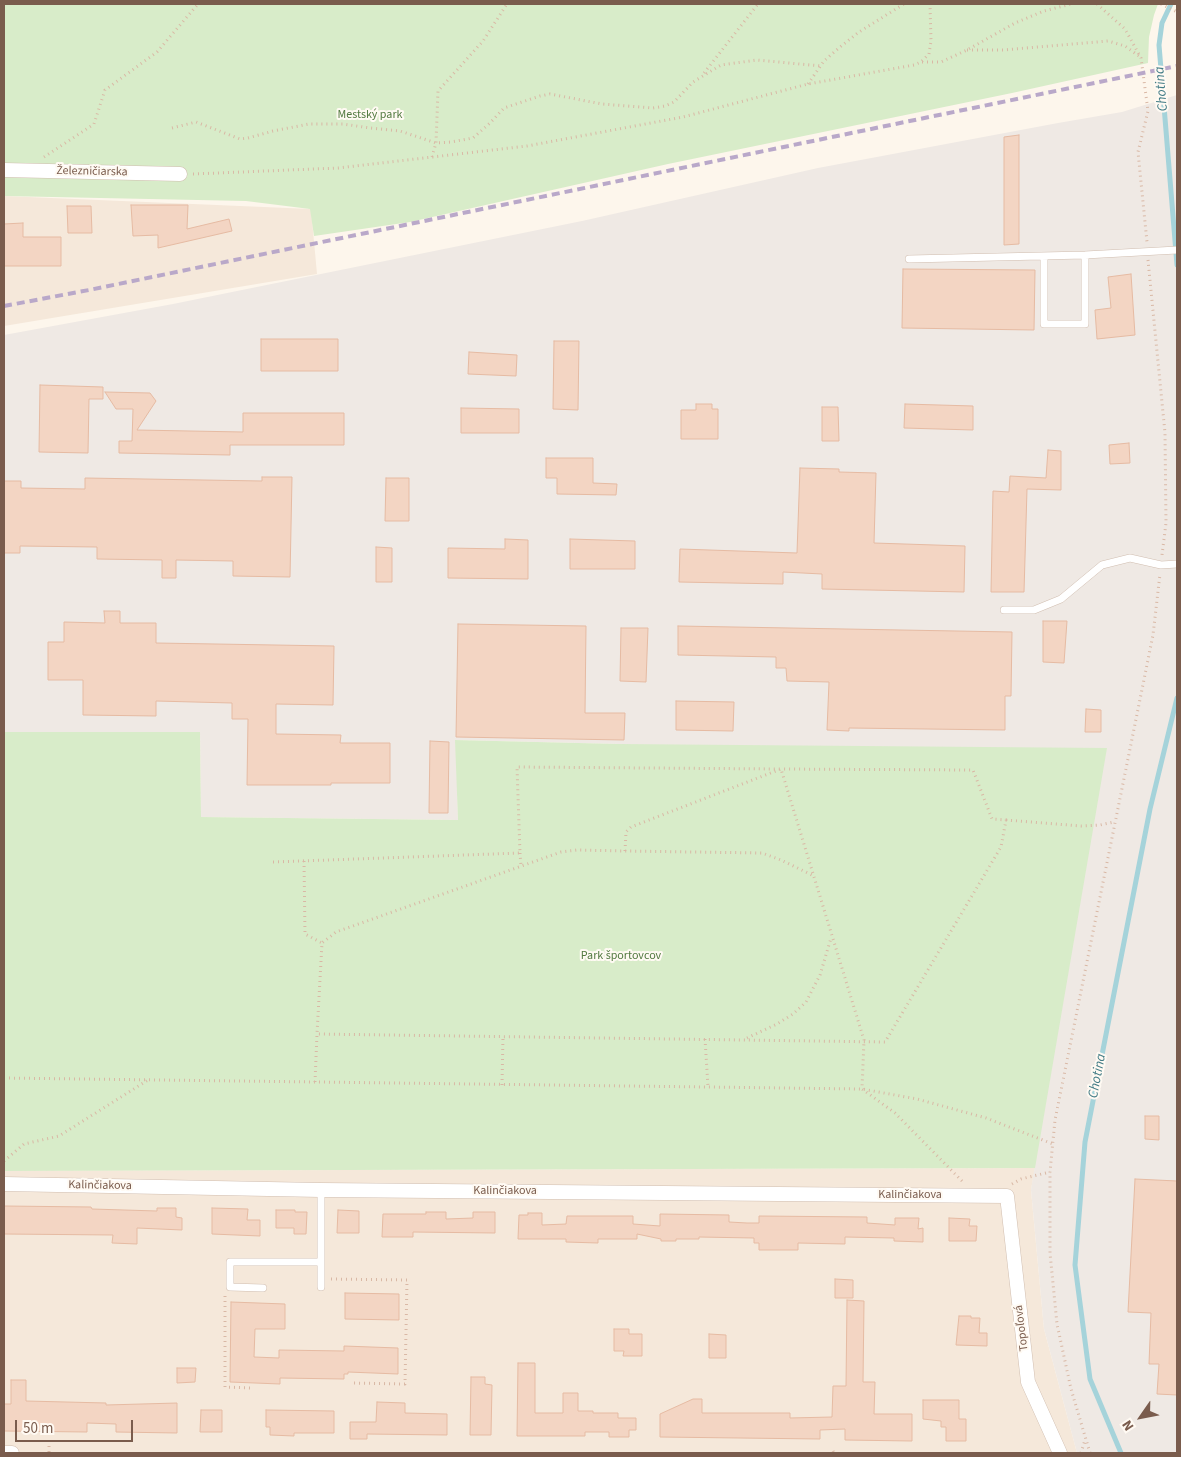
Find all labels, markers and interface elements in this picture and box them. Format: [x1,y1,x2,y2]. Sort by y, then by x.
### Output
water label: Chotina [1152,66,1172,112]
park label: Mestský park [337,108,403,122]
street label: Železničiarska [56,164,128,180]
park label: Park športovcov [581,949,661,963]
water label: Chotina [1085,1052,1111,1100]
street label: Kalinčiakova [68,1178,132,1194]
street label: Kalinčiakova [473,1184,537,1198]
street label: Kalinčiakova [878,1188,942,1202]
street label: Topoľová [1012,1304,1032,1352]
north arrow [1116,1392,1166,1442]
scale bar [18,1410,135,1442]
text: N [1117,1416,1139,1435]
text: 50 m [23,1418,53,1439]

